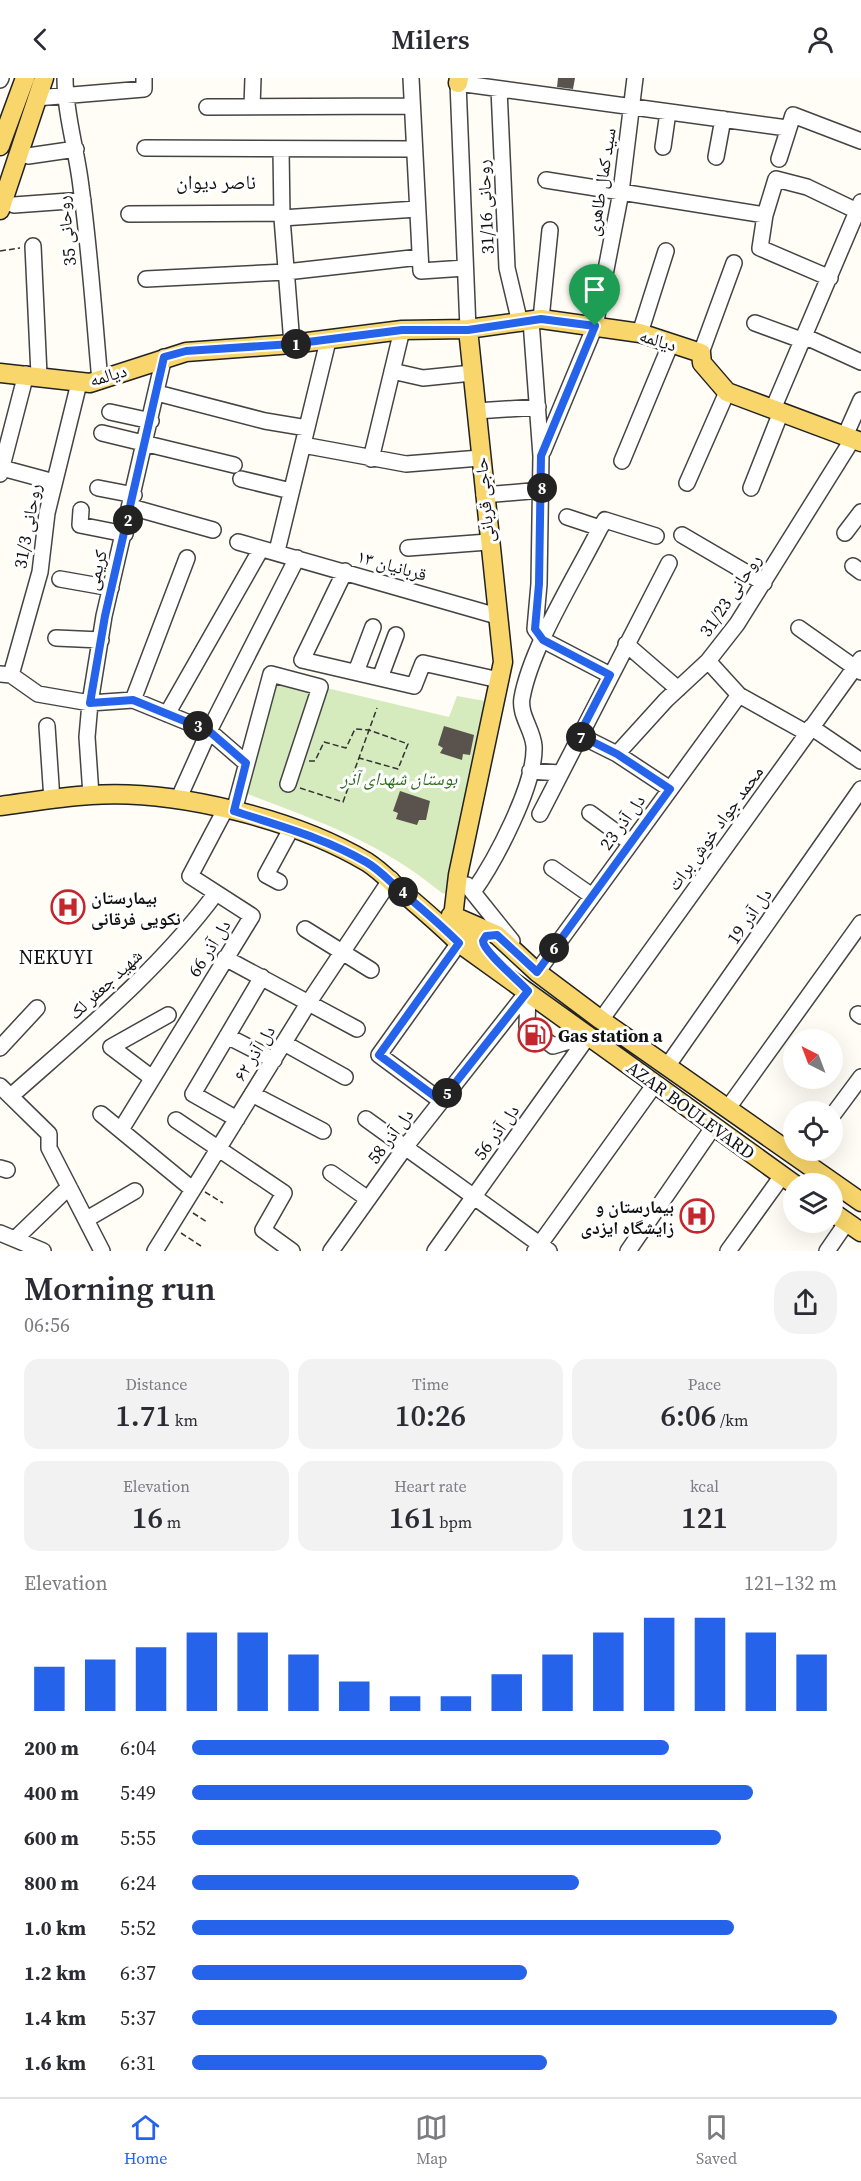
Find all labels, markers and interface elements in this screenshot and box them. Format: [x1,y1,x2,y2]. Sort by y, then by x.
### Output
text: Milers [391,21,470,58]
icon: back [24,23,57,56]
icon: person [804,23,837,56]
street label: سید کمال طاهری [580,126,622,238]
street label: روحانی 31/16 [470,159,500,255]
district label: ناصر دیوان [176,168,256,196]
street label: روحانی 35 [50,194,82,268]
pin [569,264,620,326]
icon: arrive [578,273,611,306]
street label: دیالمه [636,323,680,357]
pin: 1 [281,329,311,359]
text: 1 [292,333,300,355]
street label: دیالمه [86,358,130,392]
street label: حاجی قربانی [468,456,500,544]
pin: 8 [527,473,557,503]
text: 8 [538,477,546,499]
street label: روحانی 31/3 [7,482,47,570]
pin: 2 [113,505,143,535]
text: 2 [124,509,132,531]
street label: ۱۳ قربانیان [354,543,430,587]
street label: کریمی [79,547,113,593]
street label: روحانی 31/23 [693,549,767,641]
pin: 3 [183,711,213,741]
text: 3 [194,715,202,737]
pin: 7 [566,722,596,752]
text: 7 [577,726,585,748]
street label: محمد جواد خوش برات [661,760,769,896]
park label: بوستان شهدای آذر [339,766,458,791]
street label: دل آذر 23 [593,789,651,855]
pin: 4 [388,877,418,907]
text: 4 [399,881,407,903]
street label: دل آذر 19 [721,883,777,949]
place label: بیمارستان نکویی فرقانی [91,885,181,931]
hospital icon: بیمارستان نکویی فرقانی [50,889,86,925]
street label: دل آذر 66 [182,915,236,981]
pin: 6 [539,933,569,963]
text: 6 [550,937,558,959]
district label: NEKUYI [19,943,93,971]
street label: شهید جعفر لک [62,943,148,1025]
fuel station icon: Gas station a [517,1017,553,1053]
street label: دل آذر ۶۲ [227,1020,281,1086]
place label: Gas station a [558,1023,663,1048]
north arrow [783,1029,843,1089]
map controls [783,1029,843,1233]
street label: AZAR BOULEVARD [622,1055,760,1165]
pin: 5 [432,1078,462,1108]
text: 5 [443,1082,451,1104]
street label: دل آذر 56 [467,1099,525,1165]
button: locate [783,1101,843,1161]
street label: دل آذر 58 [361,1103,419,1169]
button: layers [783,1173,843,1233]
place label: بیمارستان و زایشگاه ایزدی [581,1194,674,1240]
hospital icon: بیمارستان و زایشگاه ایزدی [679,1198,715,1234]
text: Morning run [24,1266,216,1311]
button: share [774,1271,837,1334]
text: 06:56 [24,1311,70,1339]
text: Distance [125,1373,188,1395]
text: Time [412,1373,449,1395]
text: Pace [688,1373,721,1395]
text: 1.71 [115,1395,171,1436]
text: 10:26 [395,1395,466,1436]
text: 6:06 [661,1395,716,1436]
text: km [171,1409,198,1431]
text: /km [716,1409,749,1431]
text: Elevation [123,1475,190,1497]
text: Heart rate [394,1475,467,1497]
text: kcal [690,1475,719,1497]
text: 16 [132,1497,163,1538]
text: 161 [389,1497,436,1538]
text: 121 [681,1497,728,1538]
text: m [163,1511,181,1533]
text: bpm [436,1511,472,1533]
text: Elevation [24,1569,108,1597]
text: 121–132 m [744,1569,837,1597]
text: 200 m [24,1734,79,1762]
text: 6:04 [120,1734,156,1762]
text: 400 m [24,1779,79,1807]
text: 5:49 [120,1779,156,1807]
text: 600 m [24,1824,79,1852]
text: 5:55 [120,1824,156,1852]
text: 800 m [24,1869,79,1897]
text: 6:24 [120,1869,156,1897]
text: 1.0 km [24,1914,86,1942]
text: 5:52 [120,1914,156,1942]
text: 1.2 km [24,1959,86,1987]
text: 6:37 [120,1959,156,1987]
text: 1.4 km [24,2004,86,2032]
text: 5:37 [120,2004,156,2032]
text: 1.6 km [24,2049,86,2077]
text: 6:31 [120,2049,156,2077]
tab: Home [124,2111,168,2169]
tab: Map [415,2111,448,2169]
tab: Saved [696,2111,737,2169]

